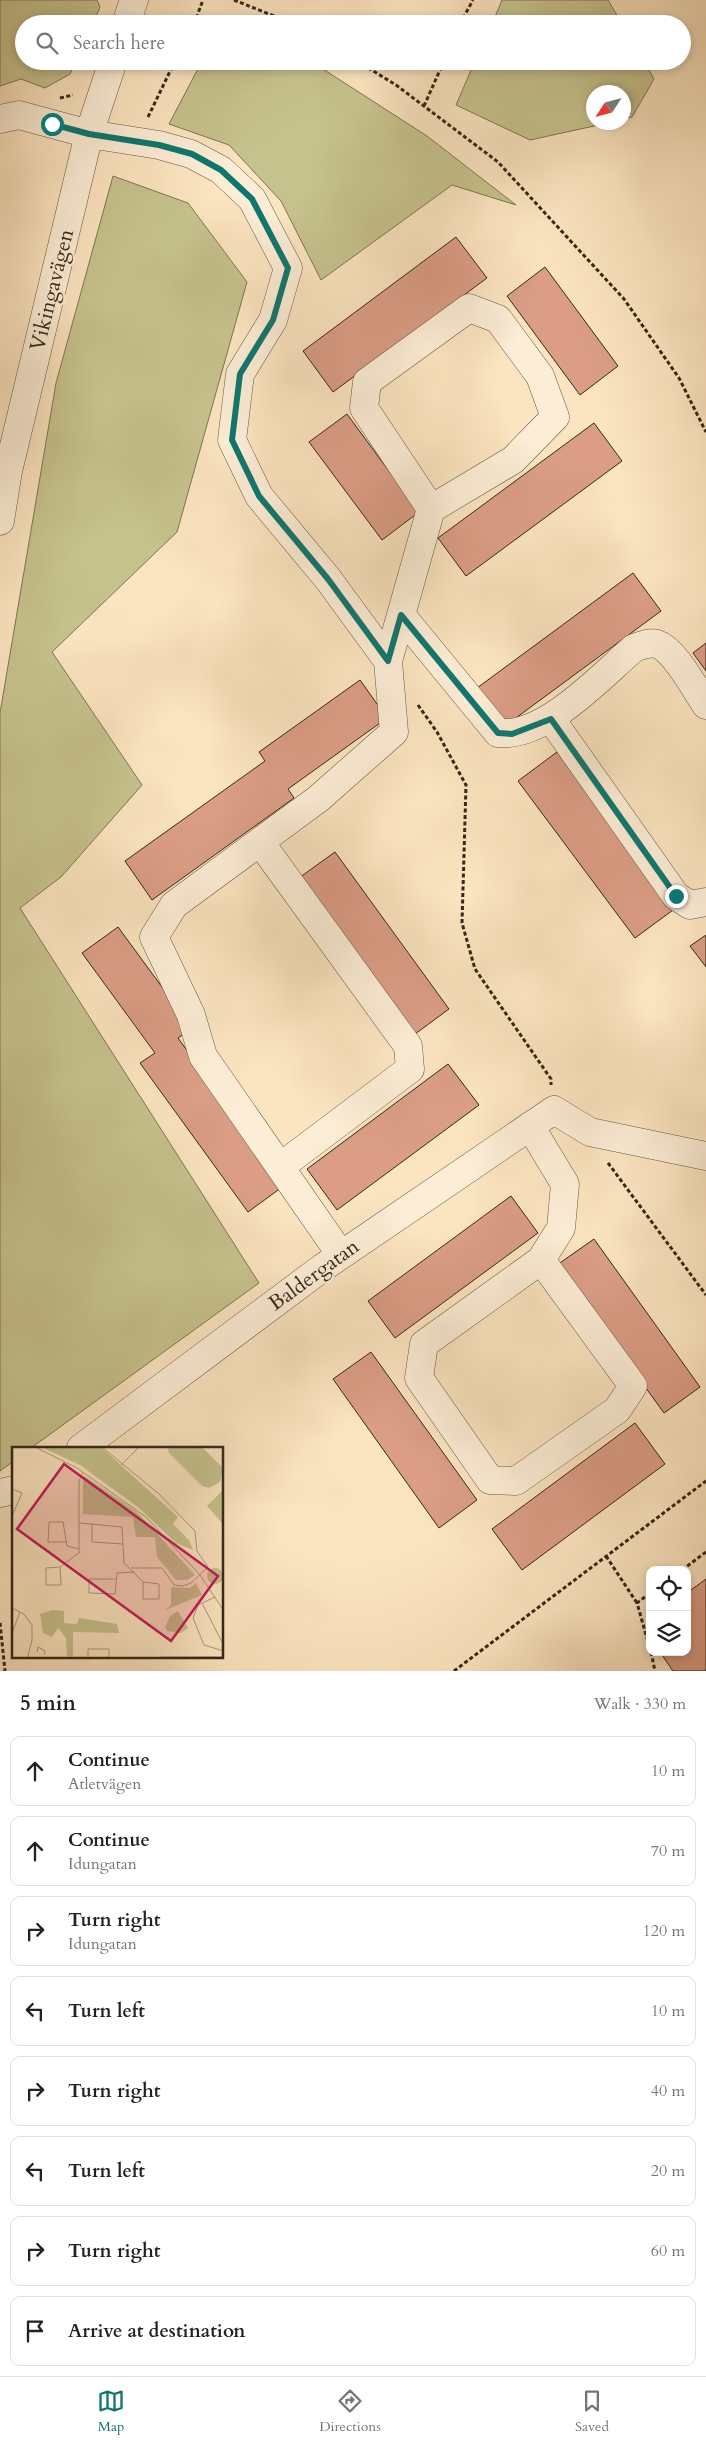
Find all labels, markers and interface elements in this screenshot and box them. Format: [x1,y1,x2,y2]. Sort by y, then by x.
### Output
search box [15,15,691,70]
icon: search [33,29,61,57]
text: Search here [73,30,165,56]
north arrow [586,85,631,130]
route start [41,113,64,136]
street label: Vikingavägen [23,226,81,354]
route end [665,885,688,908]
street label: Baldergatan [263,1232,365,1318]
inset map [12,1447,224,1658]
map controls [646,1566,691,1656]
button: locate [646,1566,691,1611]
button: layers [646,1611,691,1656]
text: 5 min [20,1689,76,1718]
text: Walk · 330 m [594,1693,686,1715]
text: Continue [68,1747,150,1773]
icon: ahead [21,1757,49,1785]
text: 10 m [651,1760,685,1782]
text: Atletvägen [68,1773,141,1795]
text: Continue [68,1827,150,1853]
icon: ahead [21,1837,49,1865]
text: 70 m [651,1840,685,1862]
text: Idungatan [68,1853,137,1875]
text: Turn right [68,1907,160,1933]
icon: right [21,1917,49,1945]
text: 120 m [643,1920,685,1942]
text: Idungatan [68,1933,137,1955]
icon: left [21,1997,49,2025]
text: Turn left [68,1998,145,2024]
text: 10 m [651,2000,685,2022]
icon: right [21,2077,49,2105]
text: Turn right [68,2078,160,2104]
text: 40 m [651,2080,685,2102]
icon: left [21,2157,49,2185]
text: Turn left [68,2158,145,2184]
text: 20 m [651,2160,685,2182]
icon: right [21,2237,49,2265]
text: Turn right [68,2238,160,2264]
text: 60 m [651,2240,685,2262]
icon: arrive [21,2317,49,2345]
text: Arrive at destination [68,2318,245,2344]
tab: Map [97,2387,125,2436]
tab: Directions [319,2387,381,2436]
tab: Saved [575,2387,609,2436]

